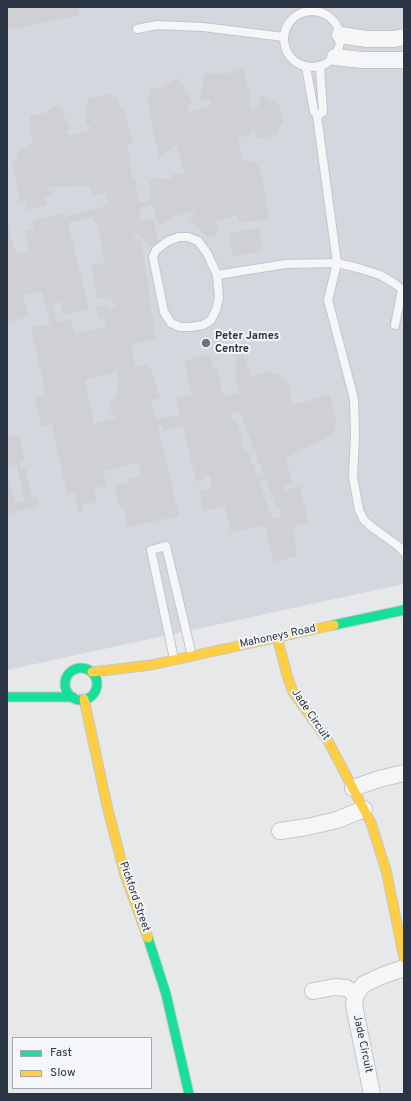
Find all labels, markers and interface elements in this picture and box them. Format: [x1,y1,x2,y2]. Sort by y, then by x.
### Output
place label: Peter James Centre [215,330,279,356]
marker: Peter James Centre [200,337,212,349]
street label: Mahoneys Road [239,622,317,652]
street label: Jade Circuit [288,687,332,743]
street label: Pickford Street [116,860,152,934]
street label: Jade Circuit [349,1014,375,1074]
legend [12,1037,152,1089]
text: Fast [50,1045,72,1061]
text: Slow [50,1065,76,1081]

